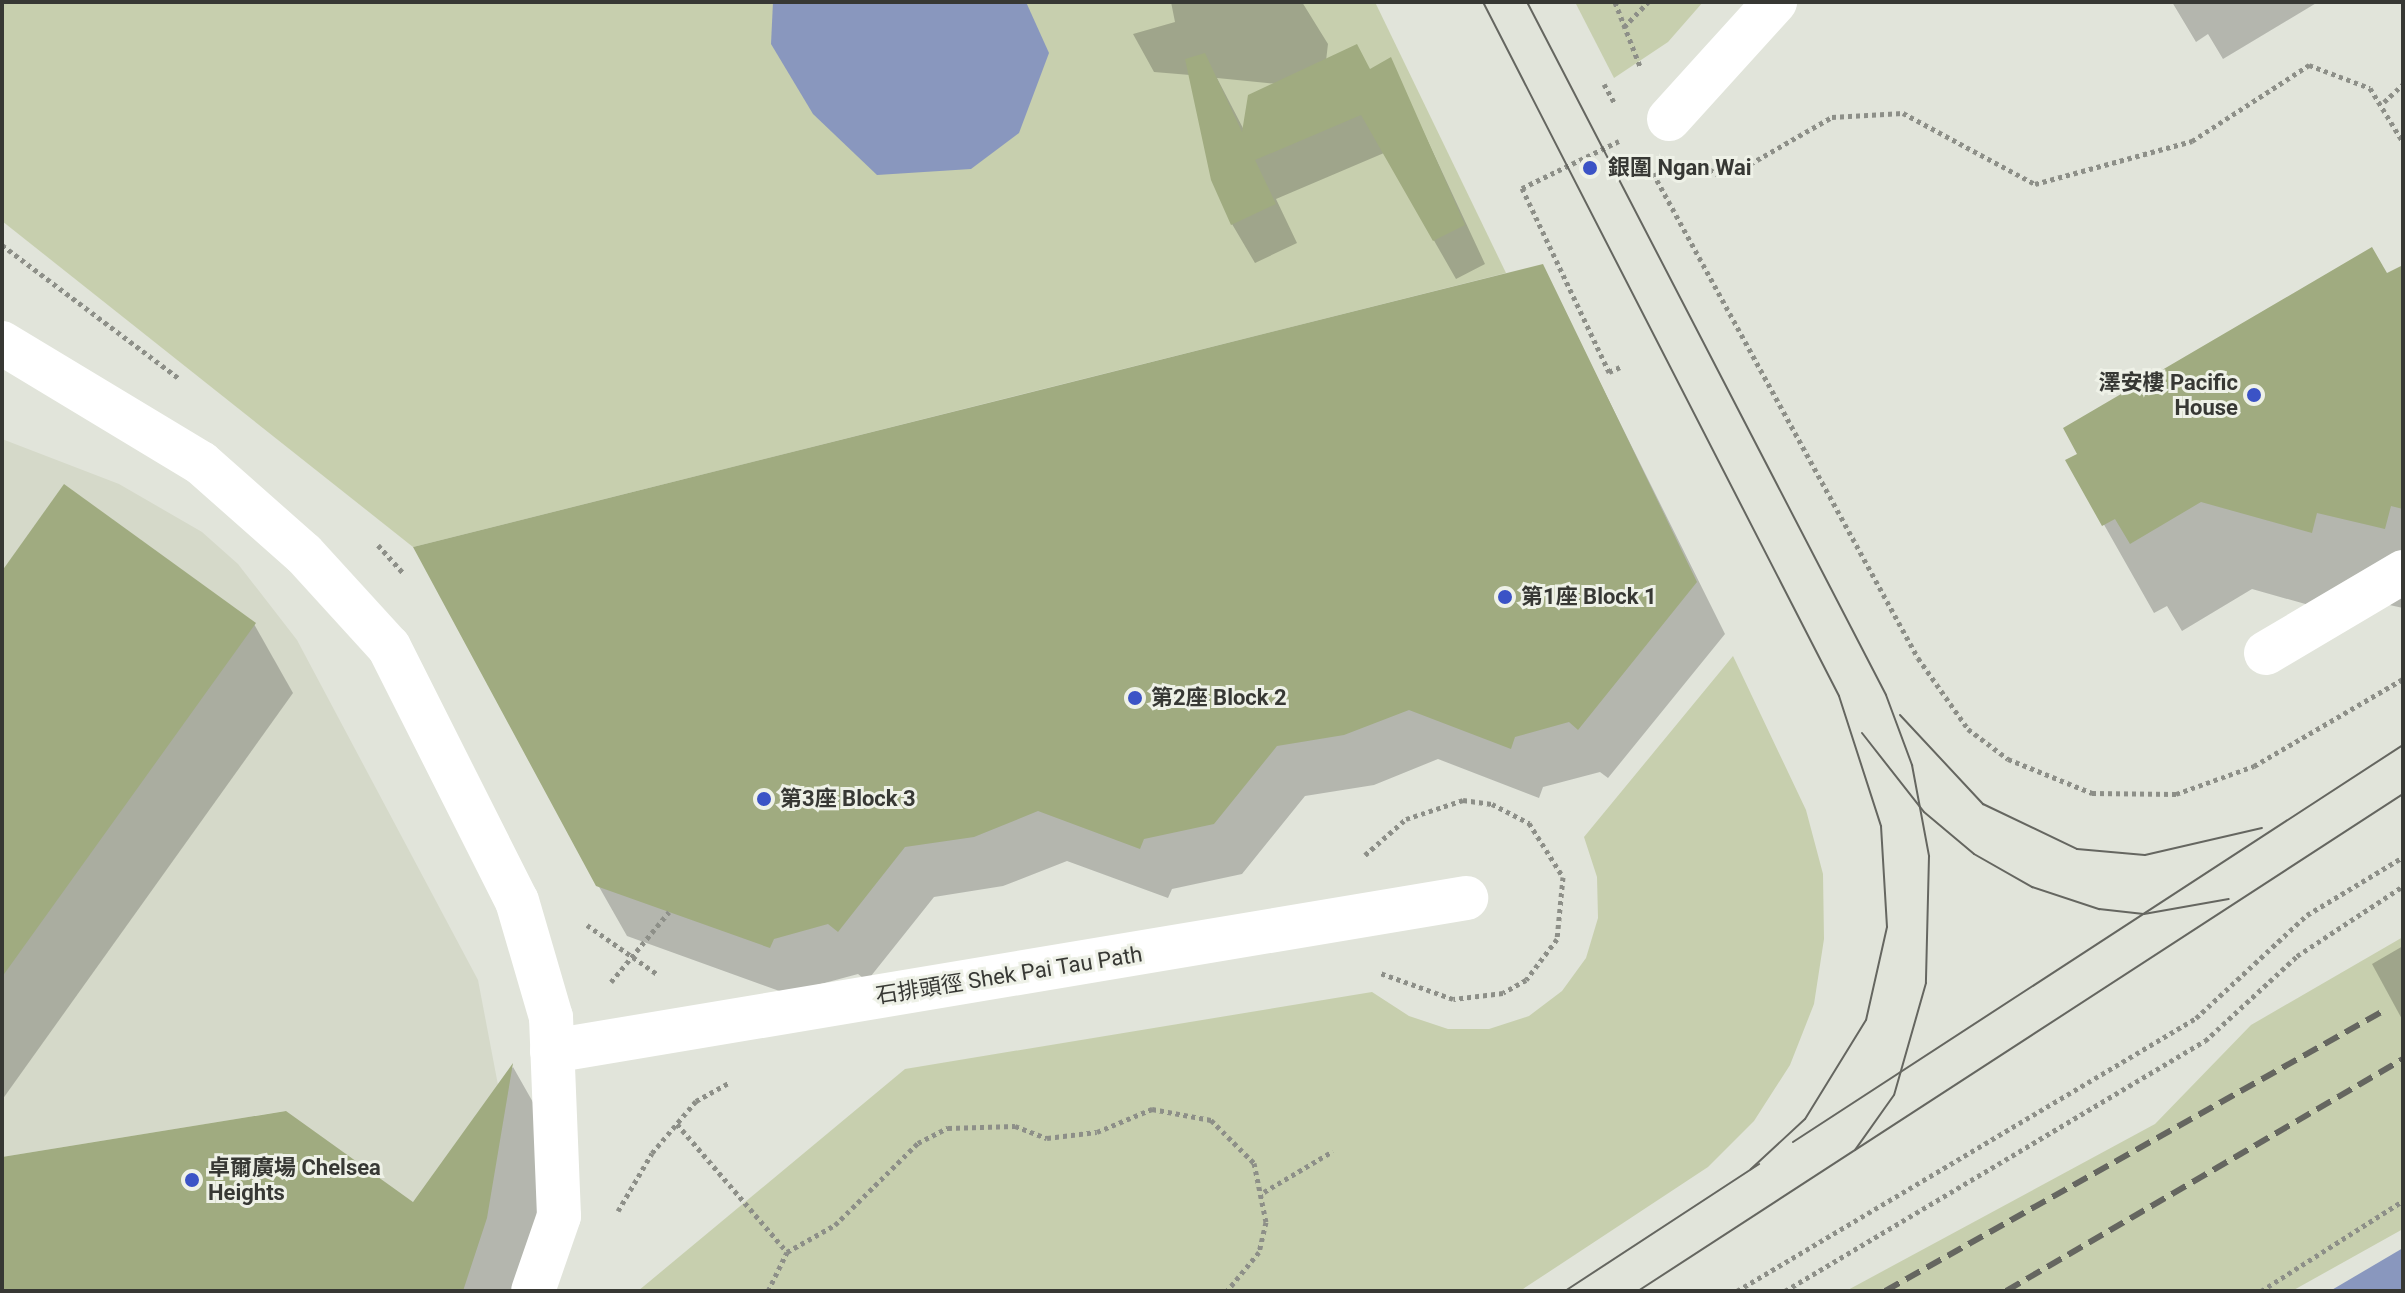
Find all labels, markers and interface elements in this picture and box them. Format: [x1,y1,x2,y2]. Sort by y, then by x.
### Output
place label: 銀圍 Ngan Wai [1608,155,1752,181]
marker: 銀圍 Ngan Wai [1579,157,1601,179]
place label: 澤安樓 Pacific House [2099,369,2238,420]
marker: 澤安樓 Pacific House [2245,386,2263,404]
place label: 第1座 Block 1 [1521,584,1657,610]
marker: 第1座 Block 1 [1496,588,1514,606]
place label: 第2座 Block 2 [1151,685,1287,711]
marker: 第2座 Block 2 [1126,689,1144,707]
place label: 第3座 Block 3 [780,786,916,812]
marker: 第3座 Block 3 [755,790,773,808]
street label: 石排頭徑 Shek Pai Tau Path [874,941,1144,1009]
place label: 卓爾廣場 Chelsea Heights [208,1154,381,1206]
marker: 卓爾廣場 Chelsea Heights [183,1171,201,1189]

